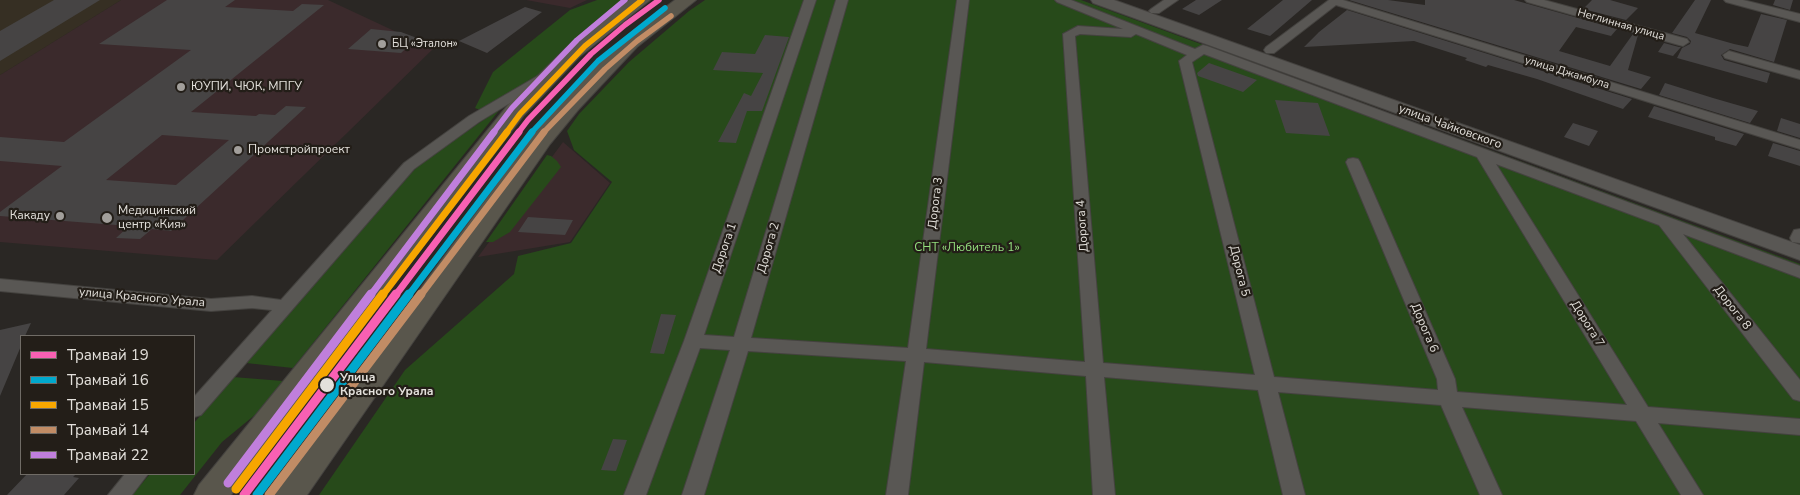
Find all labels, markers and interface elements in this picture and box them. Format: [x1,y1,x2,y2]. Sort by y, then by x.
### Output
street label: Неглинная улица [1576,6,1666,44]
place label: БЦ «Эталон» [392,37,458,51]
marker: БЦ «Эталон» [376,38,388,50]
street label: улица Джамбула [1523,54,1611,92]
place label: ЮУПИ, ЧЮК, МПГУ [191,80,302,94]
marker: ЮУПИ, ЧЮК, МПГУ [175,81,187,93]
street label: улица Чайковского [1397,102,1503,152]
place label: Промстройпроект [248,143,350,157]
marker: Промстройпроект [232,144,244,156]
street label: Дорога 3 [926,176,946,230]
street label: Дорога 4 [1074,200,1092,252]
place label: Медицинский центр «Кия» [118,204,196,232]
place label: Какаду [10,209,50,223]
marker: Какаду [54,210,66,222]
marker: Медицинский центр «Кия» [100,211,114,225]
street label: Дорога 1 [710,221,740,275]
street label: Дорога 2 [755,221,783,275]
park label: СНТ «Любитель 1» [914,241,1020,255]
street label: Дорога 5 [1226,244,1252,298]
street label: Дорога 8 [1710,283,1754,333]
street label: улица Красного Урала [78,285,206,311]
street label: Дорога 7 [1567,298,1607,350]
street label: Дорога 6 [1407,301,1441,355]
legend [20,335,195,475]
text: Трамвай 19 [67,345,149,365]
text: Трамвай 16 [67,370,149,390]
place label: Улица Красного Урала [340,371,434,399]
marker: Улица Красного Урала [318,376,336,394]
text: Трамвай 15 [67,395,149,415]
text: Трамвай 14 [67,420,149,440]
text: Трамвай 22 [67,445,149,465]

